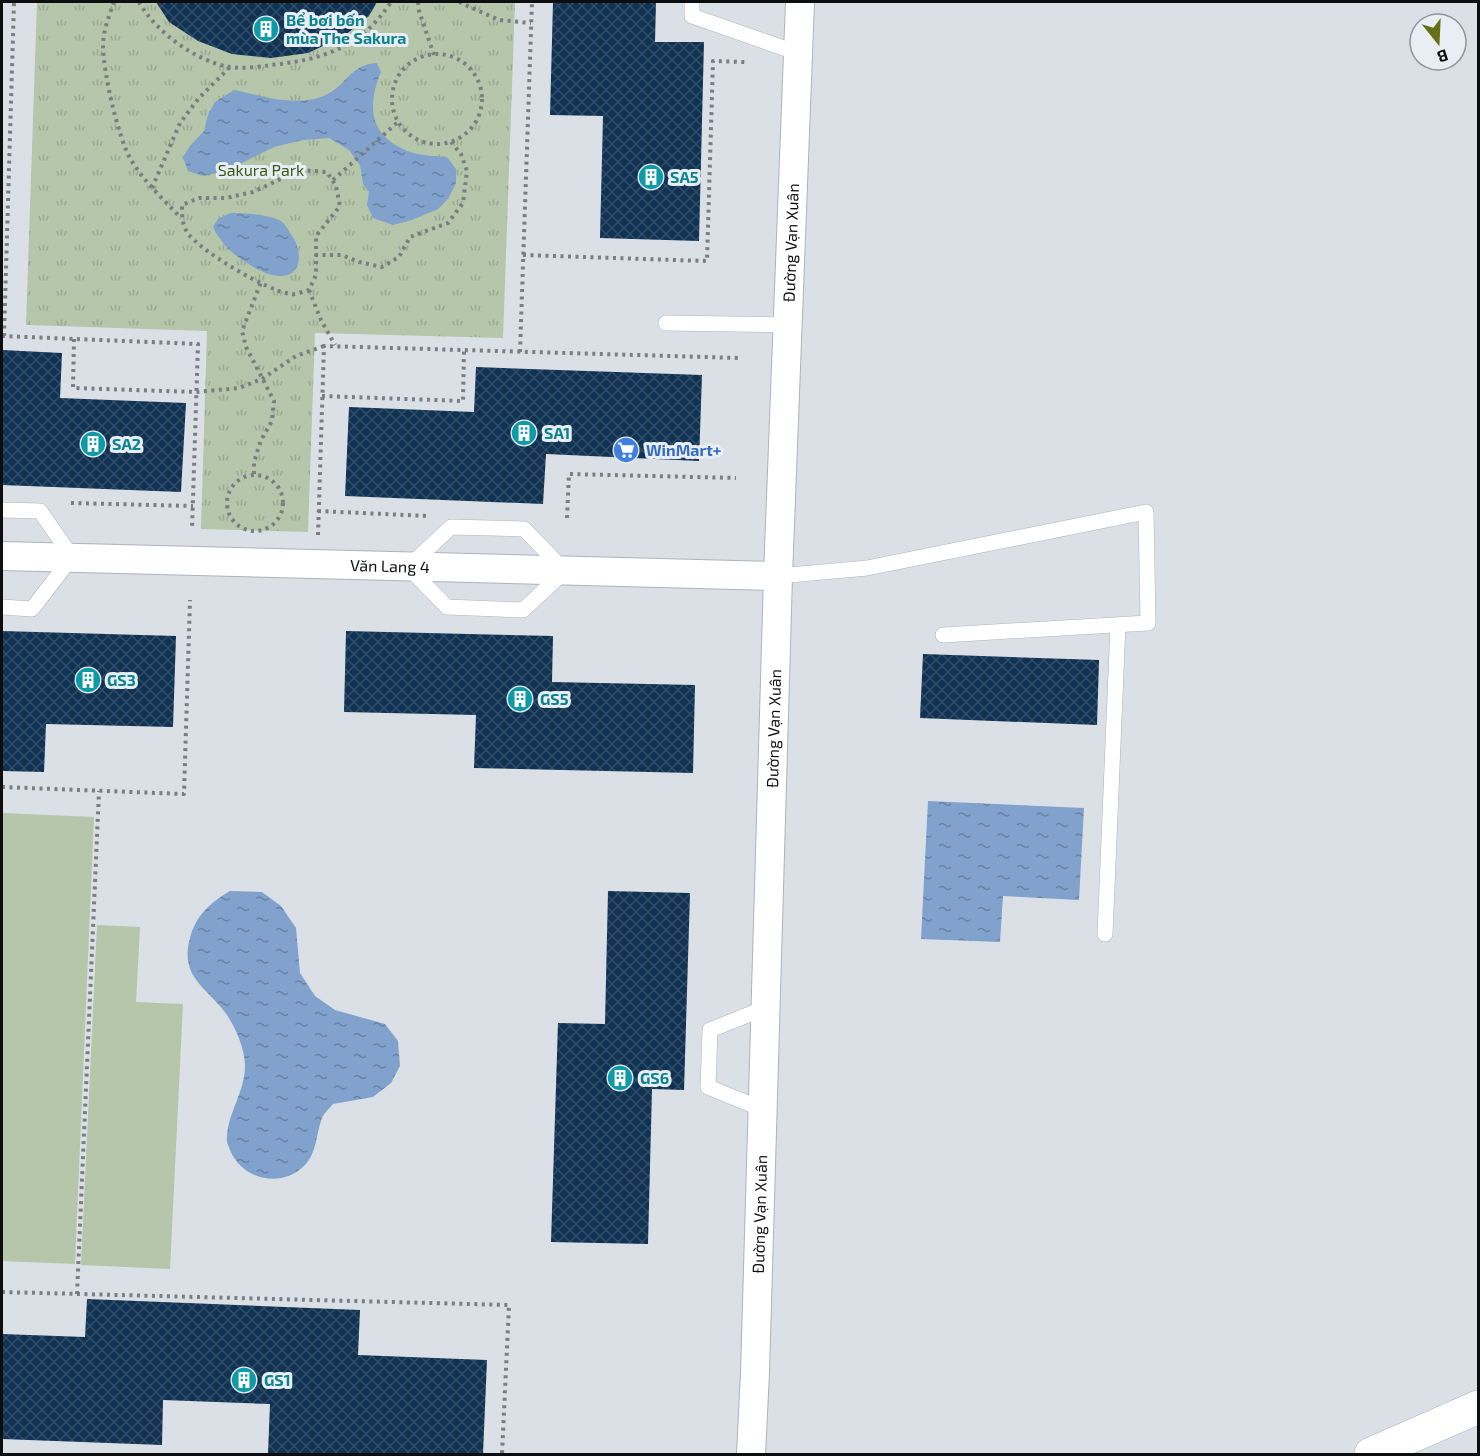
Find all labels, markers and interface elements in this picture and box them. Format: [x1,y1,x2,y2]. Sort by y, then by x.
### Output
place label: Bể bơi bốn mùa The Sakura [286,10,406,47]
north arrow [1408,12,1468,72]
building icon: Bể bơi bốn mùa The Sakura [251,14,281,44]
text: B [1435,46,1451,67]
park label: Sakura Park [218,160,304,179]
building icon: SA5 [636,162,666,192]
place label: SA5 [670,167,699,186]
street label: Đường Vạn Xuân [779,183,802,302]
building icon: SA1 [509,418,539,448]
place label: SA1 [544,423,570,442]
building icon: SA2 [78,429,108,459]
place label: SA2 [112,434,141,453]
supermarket icon: WinMart+ [611,435,641,465]
place label: WinMart+ [646,440,721,459]
street label: Văn Lang 4 [350,555,430,576]
building icon: GS3 [73,665,103,695]
street label: Đường Vạn Xuân [762,669,784,788]
place label: GS3 [107,670,136,689]
building icon: GS5 [505,684,535,714]
place label: GS5 [540,689,569,708]
building icon: GS6 [605,1063,635,1093]
place label: GS6 [640,1068,669,1087]
street label: Đường Vạn Xuân [748,1154,770,1274]
building icon: GS1 [229,1365,259,1395]
place label: GS1 [264,1370,291,1389]

